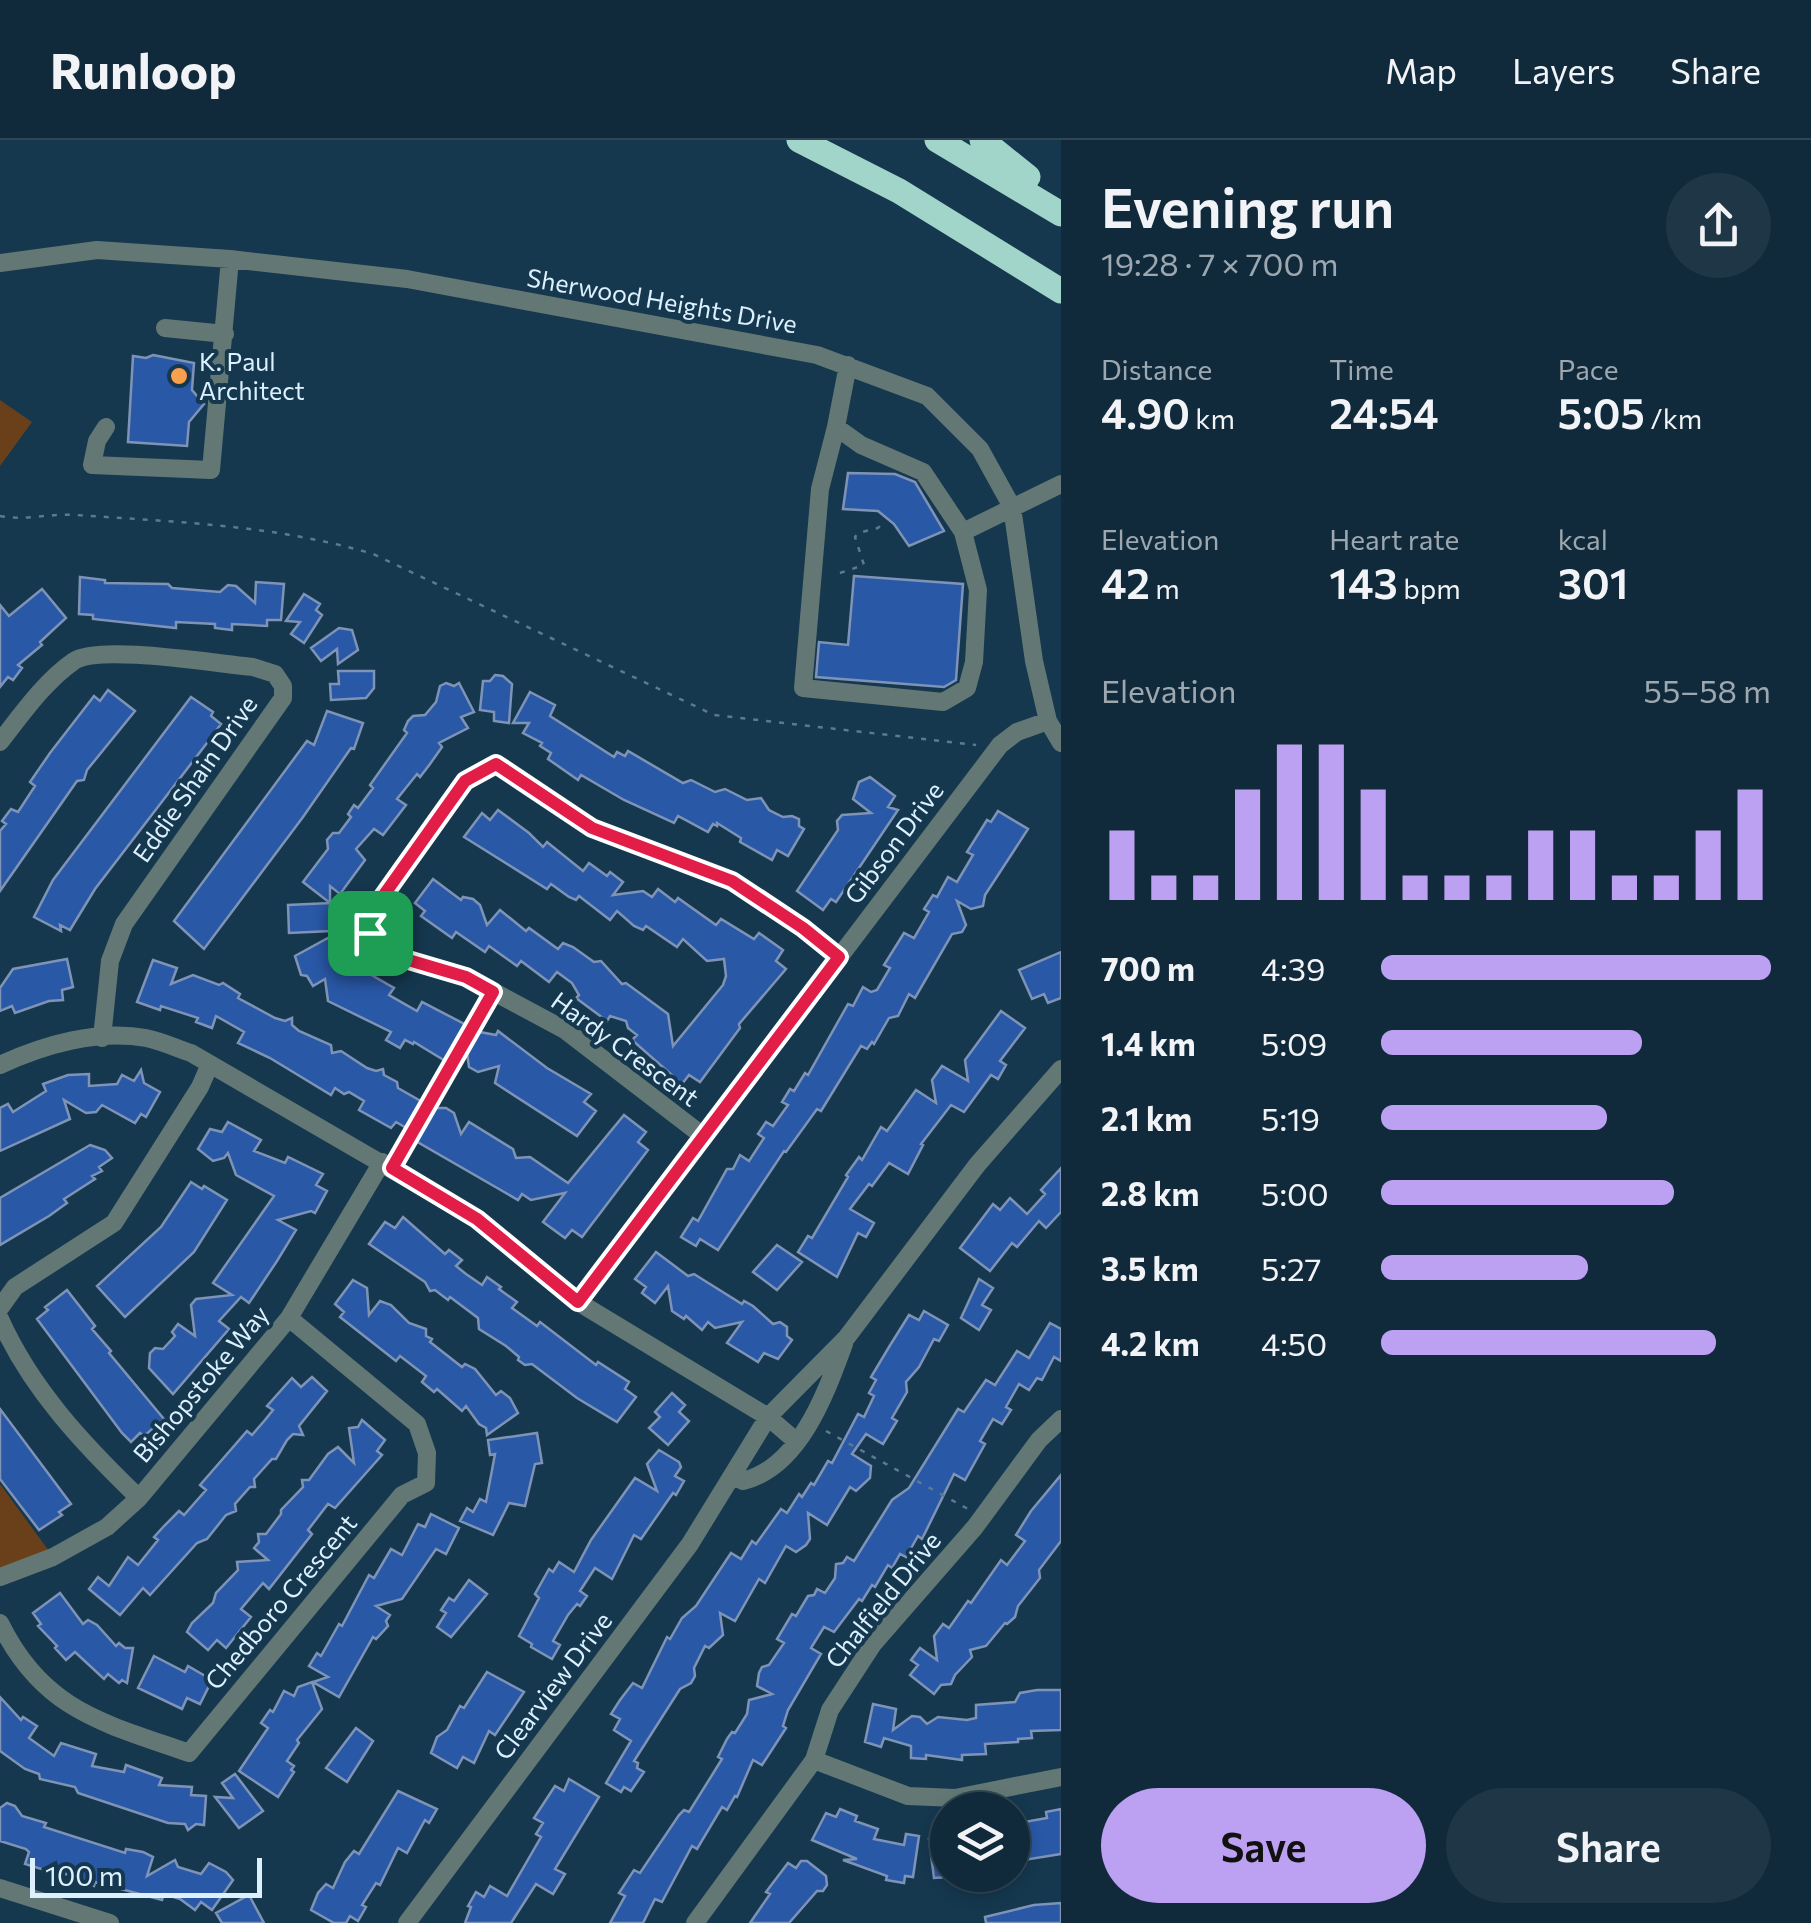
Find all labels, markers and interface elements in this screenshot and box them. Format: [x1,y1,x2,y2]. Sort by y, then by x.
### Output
text: Runloop [50,40,237,99]
text: Map [1385,48,1457,91]
text: Layers [1512,48,1615,91]
text: Share [1670,48,1761,91]
text: Evening run [1101,172,1394,239]
button: share [1666,173,1771,278]
text: 19:28 · 7 × 700 m [1101,243,1338,283]
street label: Sherwood Heights Drive [525,261,800,339]
place label: K. Paul Architect [199,346,305,405]
text: Distance [1101,352,1212,386]
text: Time [1329,352,1394,386]
text: Pace [1558,352,1619,386]
marker: K. Paul Architect [168,365,190,387]
text: 4.90 [1101,386,1190,438]
text: 24:54 [1329,386,1439,438]
text: 5:05 [1558,386,1645,438]
text: km [1190,401,1235,435]
text: /km [1645,401,1702,435]
text: Elevation [1101,522,1219,556]
text: Heart rate [1329,522,1459,556]
text: kcal [1558,522,1608,556]
text: 42 [1101,556,1150,608]
text: 143 [1329,556,1398,608]
text: 301 [1558,556,1628,608]
text: m [1150,571,1180,605]
text: bpm [1398,571,1461,605]
text: Elevation [1101,670,1236,710]
text: 55–58 m [1644,670,1771,710]
street label: Eddie Shain Drive [126,690,263,867]
street label: Gibson Drive [838,775,949,909]
pin [328,891,413,976]
icon: arrive [343,906,398,961]
text: 700 m [1101,948,1195,988]
text: 4:39 [1261,948,1325,988]
street label: Hardy Crescent [546,985,705,1112]
text: 1.4 km [1101,1023,1196,1063]
text: 5:09 [1261,1023,1327,1063]
text: 2.1 km [1101,1098,1192,1138]
text: 5:19 [1261,1098,1320,1138]
text: 2.8 km [1101,1173,1199,1213]
text: 5:00 [1261,1173,1329,1213]
text: 3.5 km [1101,1248,1199,1288]
text: 5:27 [1261,1248,1322,1288]
street label: Bishopstoke Way [126,1299,274,1468]
text: 4.2 km [1101,1323,1200,1363]
text: 4:50 [1261,1323,1327,1363]
street label: Chedboro Crescent [198,1508,362,1695]
street label: Chalfield Drive [818,1525,946,1673]
street label: Clearview Drive [487,1606,617,1765]
button: Save [1101,1788,1426,1903]
button: Share [1446,1788,1771,1903]
map controls [930,1792,1030,1892]
button: layers [930,1792,1030,1892]
scale bar [30,1853,262,1898]
text: 100 m [45,1858,123,1892]

